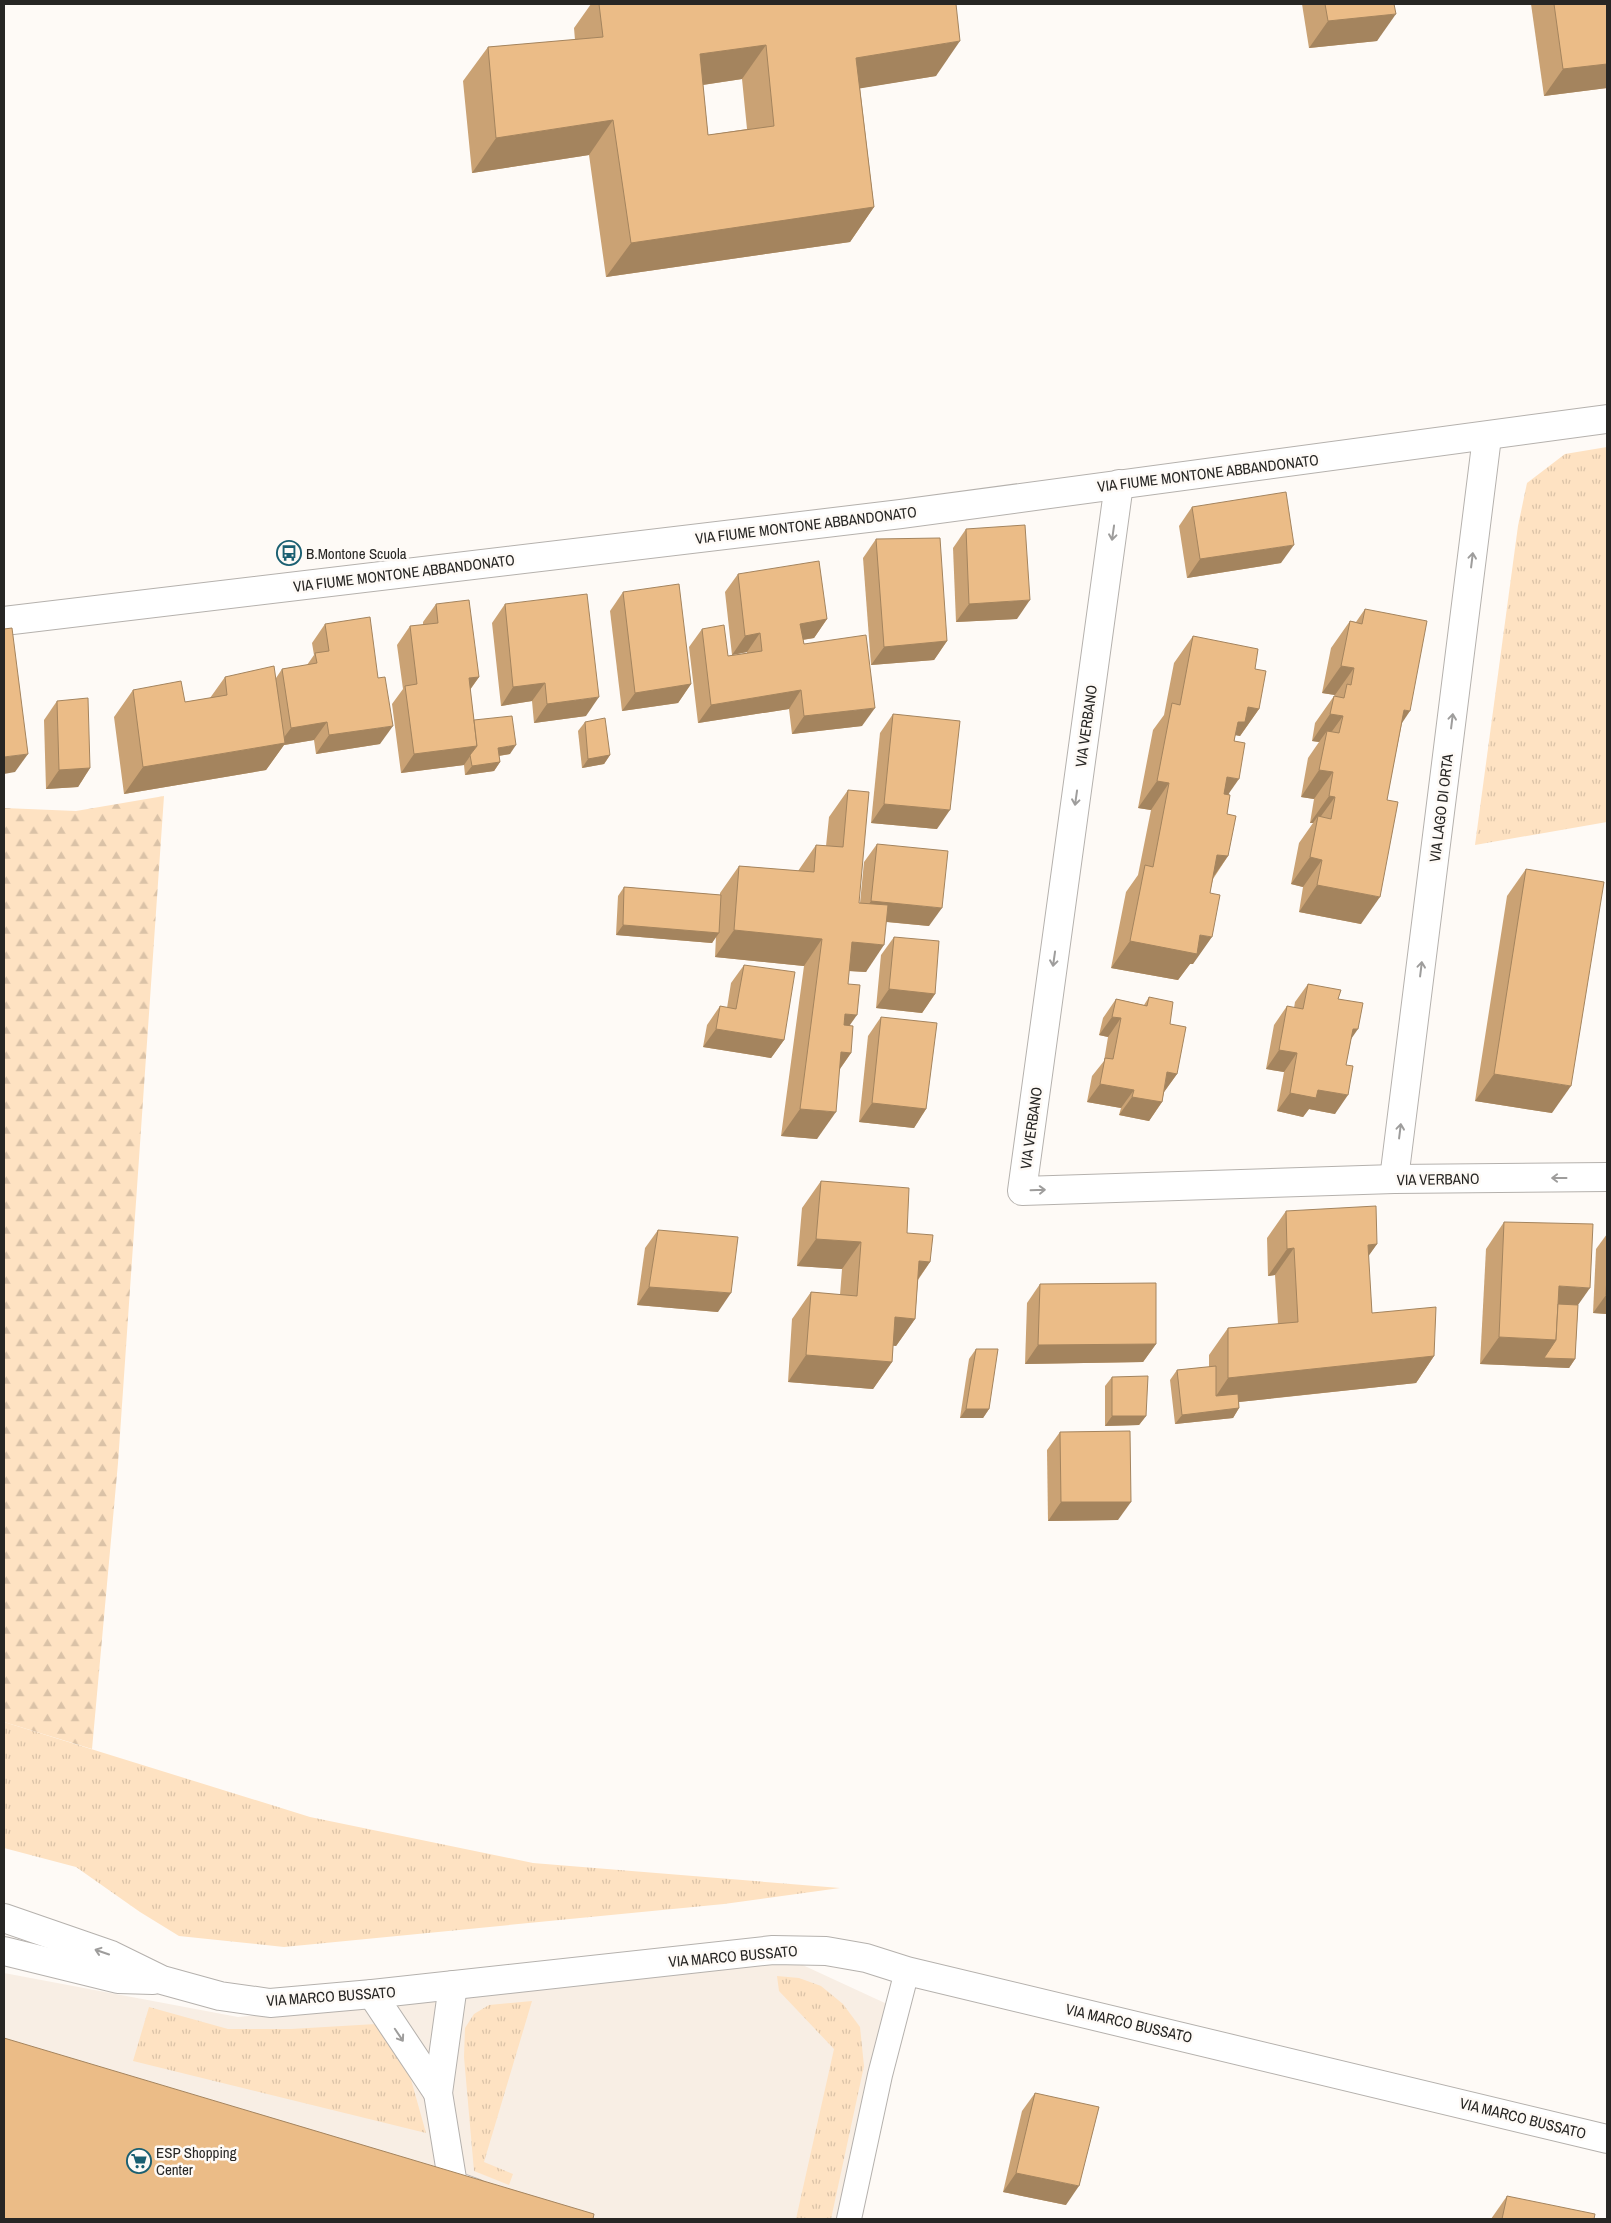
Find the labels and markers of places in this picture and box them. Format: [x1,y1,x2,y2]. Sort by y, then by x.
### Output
bus stop icon: B.Montone Scuola [276,540,302,566]
place label: B.Montone Scuola [306,543,407,564]
place label: ESP Shopping Center [156,2142,237,2180]
supermarket icon: ESP Shopping Center [126,2148,152,2174]

